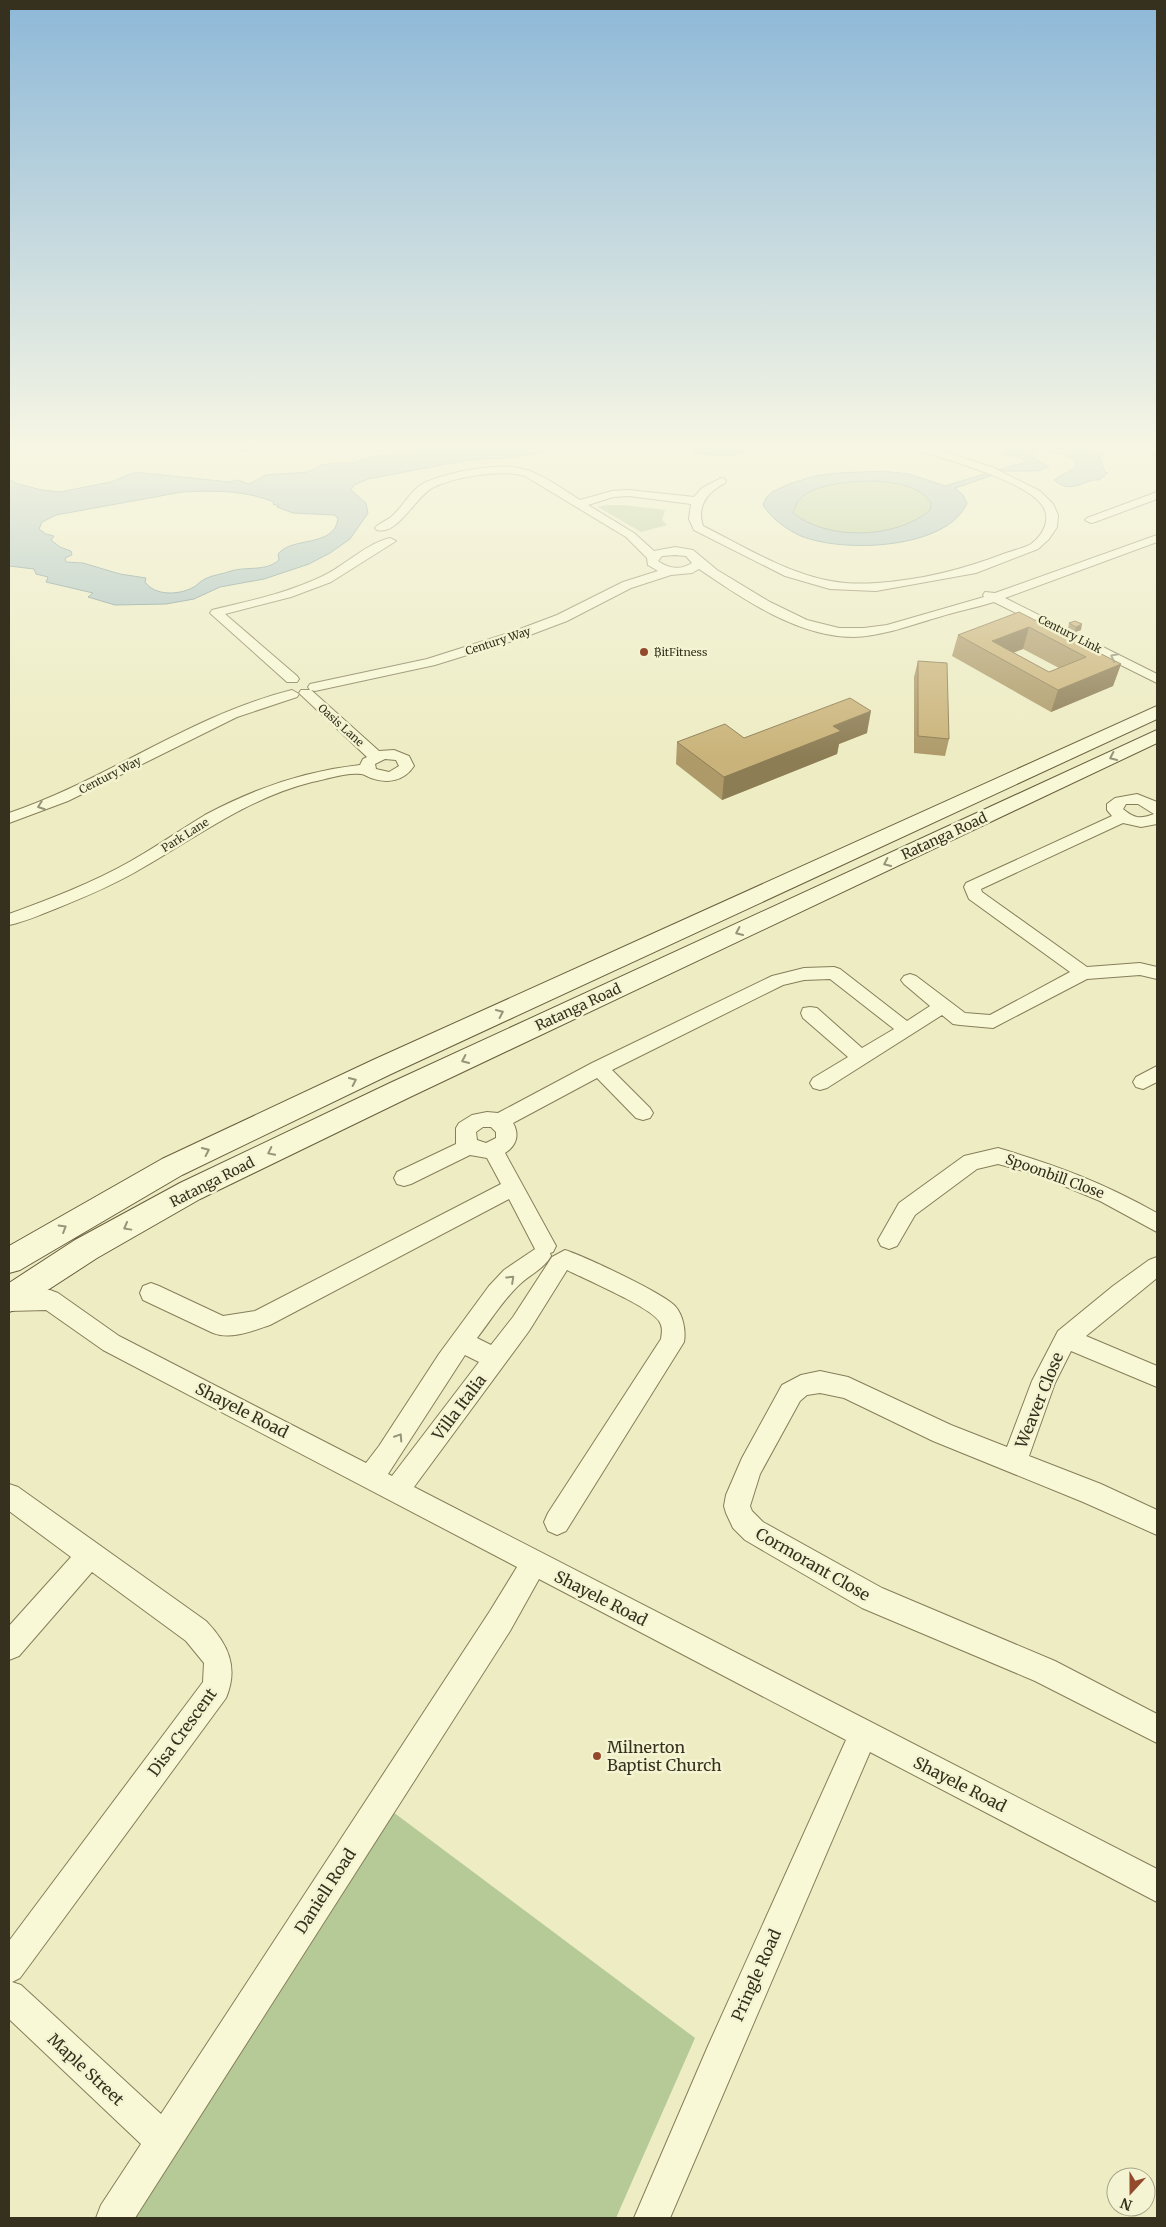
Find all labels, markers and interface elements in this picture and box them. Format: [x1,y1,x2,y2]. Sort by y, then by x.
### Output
street label: Century Link [1036,612,1104,656]
street label: Century Way [464,624,533,658]
place label: ₿itFitness [654,645,707,659]
marker: ₿itFitness [638,646,650,658]
one-way arrow [1110,653,1119,663]
street label: Oasis Lane [315,701,367,749]
one-way arrow [1109,751,1118,761]
street label: Century Way [77,753,144,797]
one-way arrow [38,801,46,811]
street label: Ratanga Road [898,808,990,864]
street label: Park Lane [159,815,211,855]
one-way arrow [883,856,892,867]
one-way arrow [735,925,744,936]
street label: Ratanga Road [532,979,624,1035]
one-way arrow [495,1009,504,1019]
one-way arrow [461,1053,470,1064]
one-way arrow [348,1077,357,1087]
one-way arrow [201,1146,210,1157]
one-way arrow [267,1146,276,1157]
street label: Spoonbill Close [1003,1150,1107,1202]
street label: Ratanga Road [167,1153,258,1211]
one-way arrow [123,1220,132,1230]
one-way arrow [58,1224,67,1234]
one-way arrow [505,1276,514,1285]
street label: Weaver Close [1010,1349,1067,1452]
street label: Villa Italia [427,1370,490,1445]
street label: Shayele Road [192,1378,292,1442]
one-way arrow [392,1434,402,1443]
street label: Cormorant Close [752,1523,874,1605]
street label: Shayele Road [551,1566,651,1630]
street label: Disa Crescent [143,1683,221,1780]
place label: Milnerton Baptist Church [607,1737,722,1775]
marker: Milnerton Baptist Church [591,1750,603,1762]
street label: Shayele Road [910,1752,1010,1816]
street label: Daniell Road [290,1844,360,1937]
street label: Pringle Road [727,1926,785,2024]
street label: Maple Street [44,2029,129,2110]
north arrow [1106,2167,1156,2217]
text: N [1118,2194,1135,2215]

